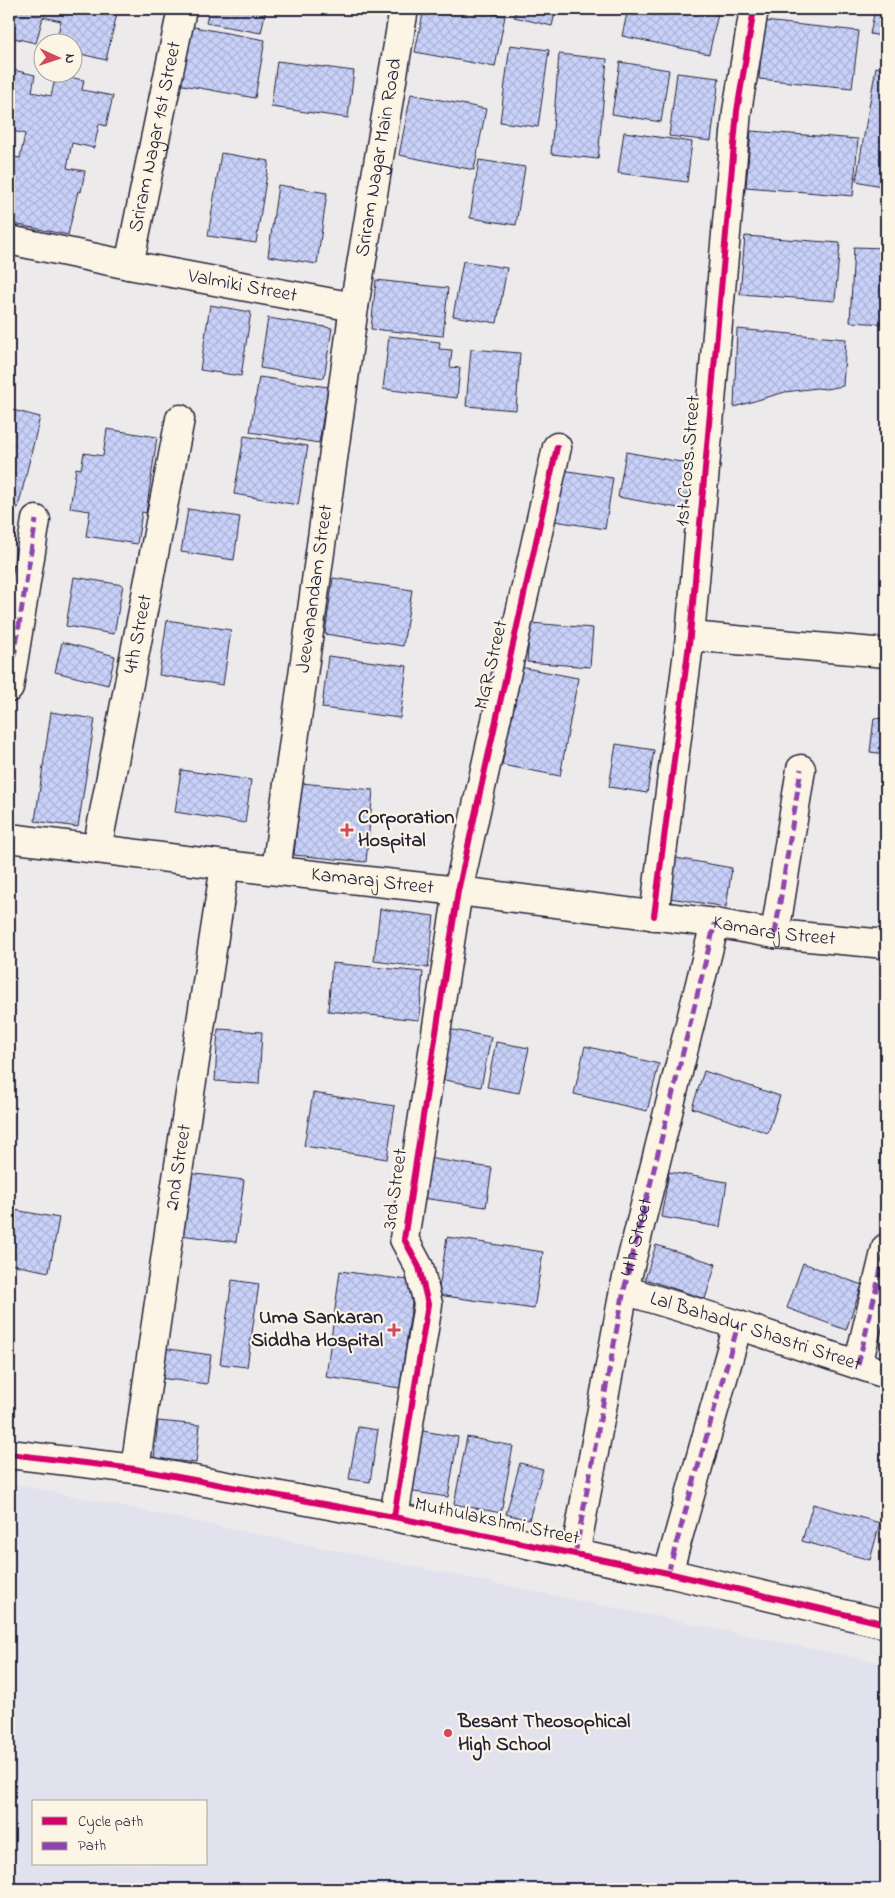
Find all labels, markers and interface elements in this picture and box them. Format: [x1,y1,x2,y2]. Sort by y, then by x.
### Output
north arrow [32,32,82,82]
street label: Sriram Nagar 1st Street [122,38,190,235]
text: N [59,53,80,64]
street label: Sriram Nagar Main Road [348,56,410,259]
street label: Valmiki Street [184,262,300,311]
street label: 1st Cross Street [669,394,709,528]
street label: Jeevanandam Street [289,502,341,675]
street label: 4th Street [117,592,160,676]
street label: MGR Street [468,617,516,713]
place label: Corporation Hospital [358,804,455,856]
marker: Corporation Hospital [340,823,354,837]
street label: Kamaraj Street [310,860,436,903]
street label: Kamaraj Street [711,908,837,954]
street label: 2nd Street [158,1122,200,1212]
street label: 3rd Street [376,1147,416,1231]
street label: 4th Street [613,1195,661,1279]
street label: Lal Bahadur Shastri Street [646,1284,865,1379]
place label: Uma Sankaran Siddha Hospital [251,1304,383,1356]
marker: Uma Sankaran Siddha Hospital [387,1323,401,1337]
street label: Muthulakshmi Street [412,1490,583,1554]
place label: Besant Theosophical High School [457,1708,630,1761]
marker: Besant Theosophical High School [442,1727,454,1739]
legend [32,1800,208,1866]
text: Cycle path [78,1811,143,1834]
text: Path [78,1835,106,1857]

